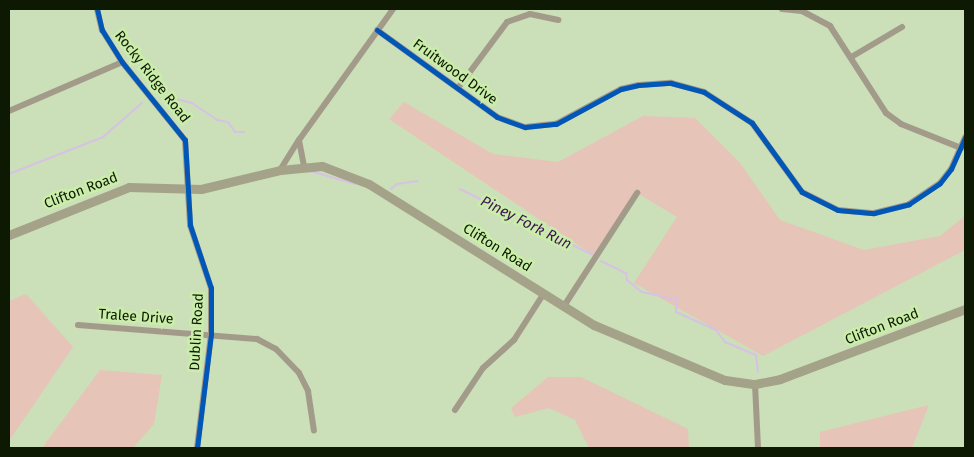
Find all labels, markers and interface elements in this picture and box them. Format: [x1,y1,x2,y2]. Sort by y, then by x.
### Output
street label: Rocky Ridge Road [111,28,193,126]
street label: Fruitwood Drive [410,36,500,108]
street label: Clifton Road [42,169,120,213]
water label: Piney Fork Run [477,192,575,254]
street label: Clifton Road [460,220,534,276]
street label: Dublin Road [187,293,207,371]
street label: Clifton Road [843,305,921,349]
street label: Tralee Drive [98,306,174,328]

